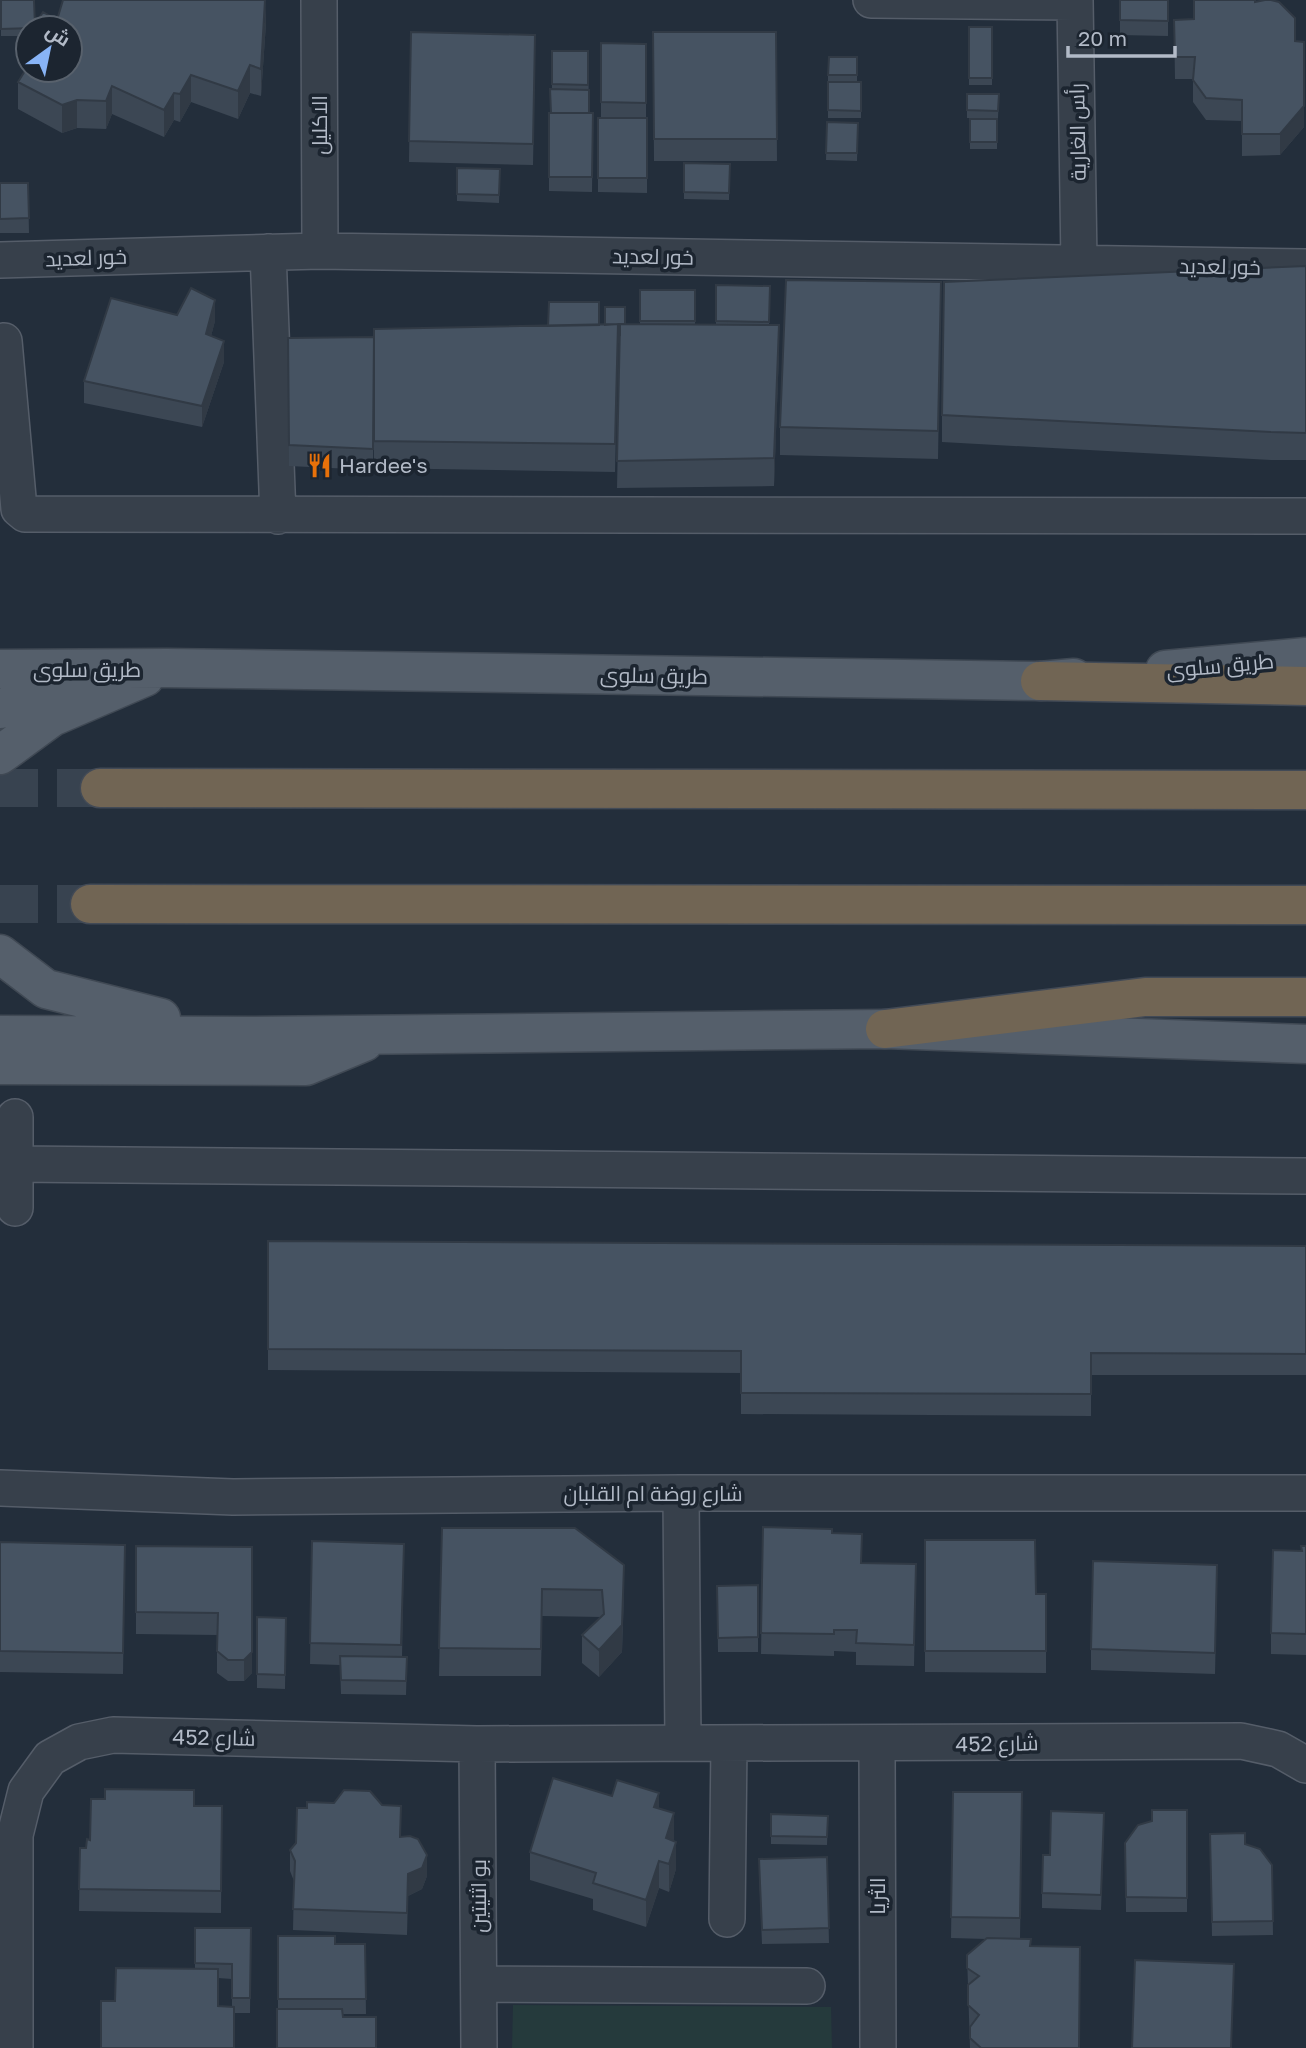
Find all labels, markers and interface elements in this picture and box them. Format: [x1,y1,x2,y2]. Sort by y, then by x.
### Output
north arrow [14,14,84,84]
scale bar [1068,14,1175,58]
text: ش [41,18,75,51]
text: 20 m [1078,25,1127,51]
street label: رأس الغارية [1063,83,1092,181]
street label: الاكليل [306,95,333,155]
street label: خور لعديد [612,242,694,270]
street label: خور لعديد [45,243,127,271]
street label: خور لعديد [1179,252,1261,280]
restaurant icon: Hardee's [305,451,333,479]
place label: Hardee's [339,452,428,478]
street label: طريق سلوى [1165,647,1275,684]
street label: طريق سلوى [33,656,141,683]
street label: طريق سلوى [600,661,708,690]
street label: شارع روضة ام القلبان [563,1480,743,1508]
street label: شارع 452 [172,1723,256,1753]
street label: شارع 452 [955,1729,1039,1759]
street label: بو اثنيتين [465,1859,492,1933]
street label: الثريا [864,1877,890,1915]

